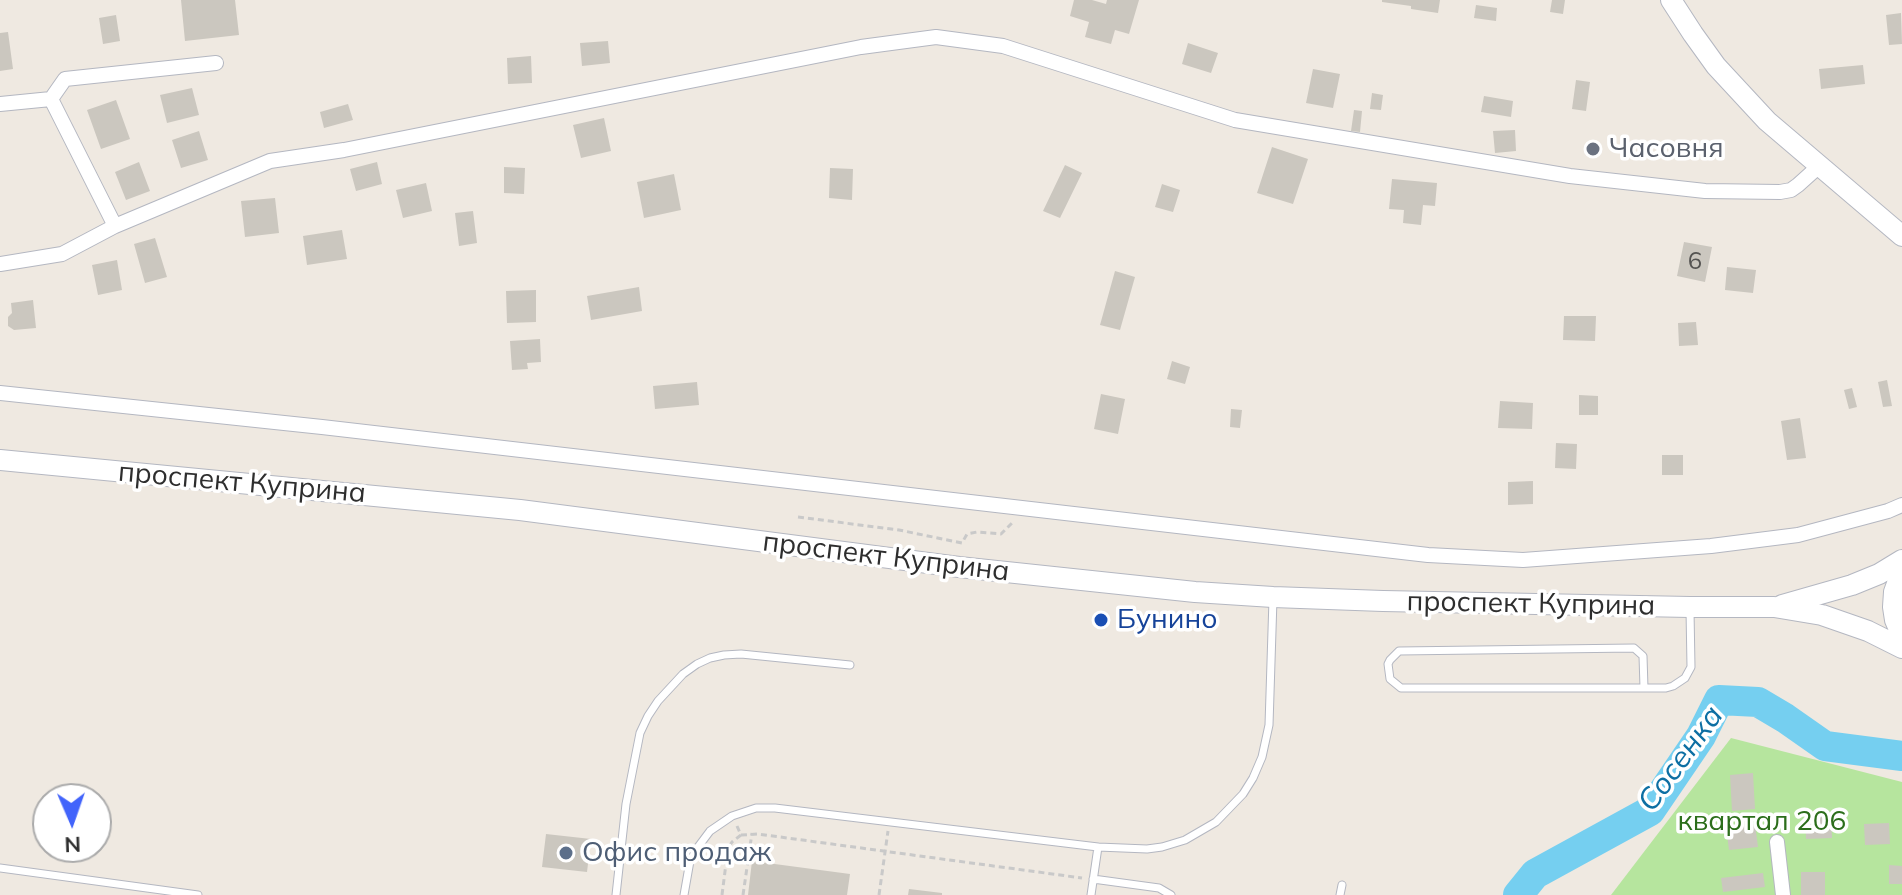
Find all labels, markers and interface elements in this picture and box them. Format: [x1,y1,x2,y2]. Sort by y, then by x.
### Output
place label: Часовня [1609,132,1724,166]
marker: Часовня [1584,140,1602,158]
house number: 6 [1688,248,1702,276]
street label: проспект Куприна [117,455,367,511]
street label: проспект Куприна [761,525,1011,589]
street label: проспект Куприна [1406,585,1656,623]
place label: Бунино [1117,603,1218,637]
marker: Бунино [1092,611,1110,629]
water label: Сосенка [1631,699,1731,819]
north arrow [32,783,112,863]
park label: квартал 206 [1678,805,1846,839]
text: N [64,831,82,859]
place label: Офис продаж [582,836,771,870]
marker: Офис продаж [557,844,575,862]

